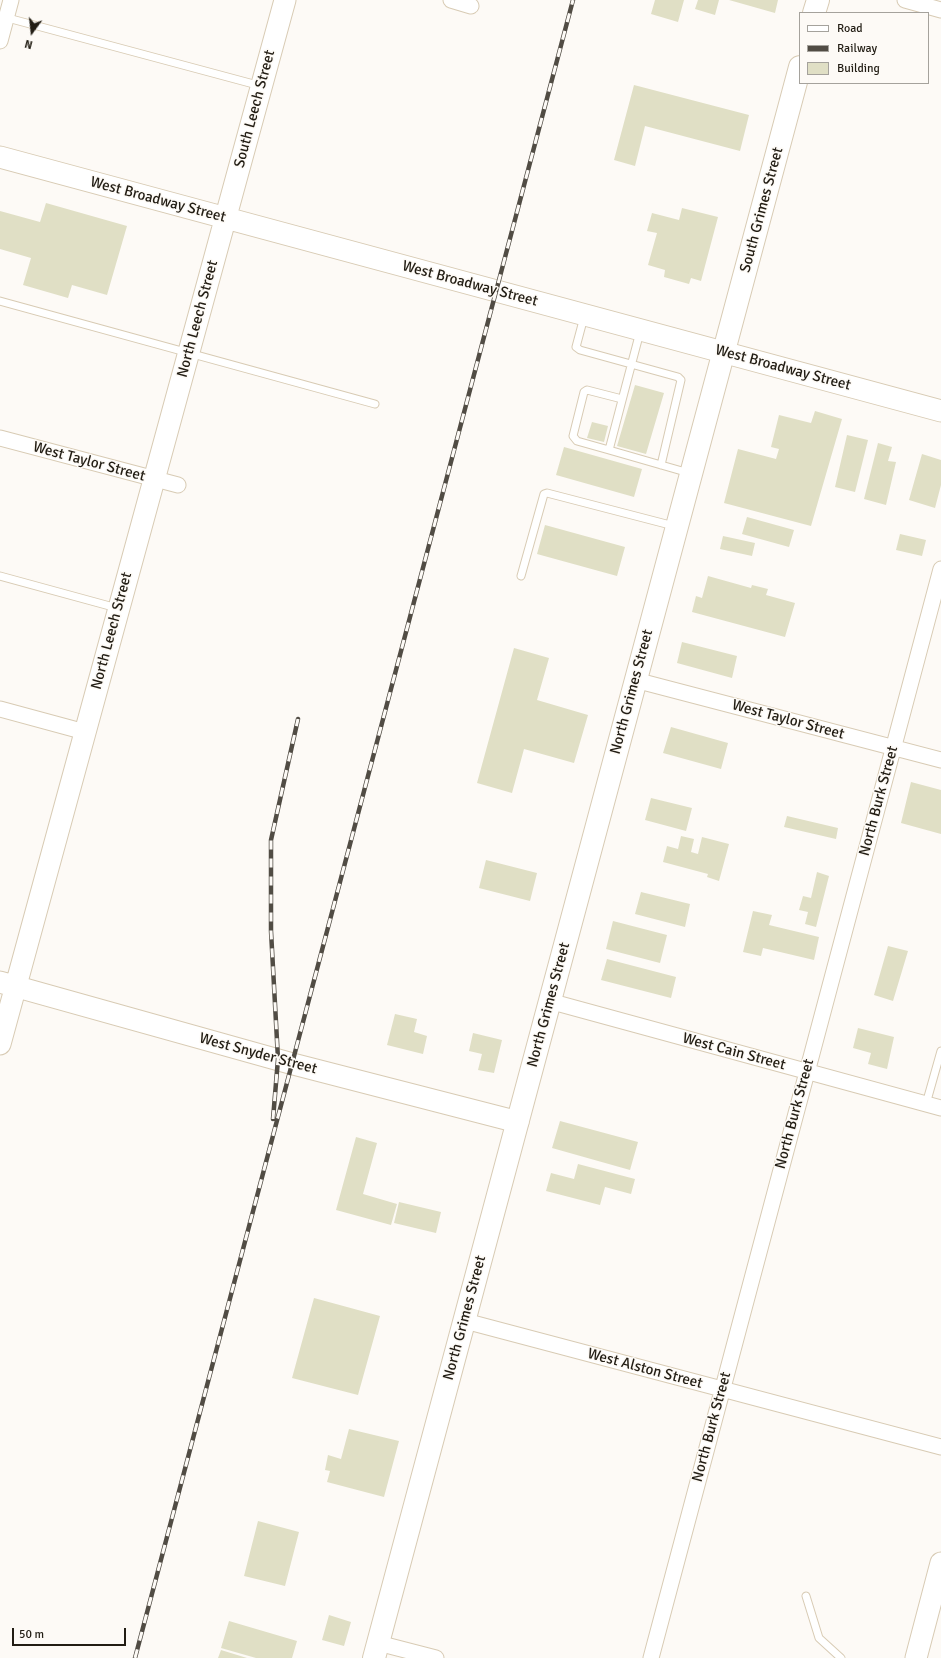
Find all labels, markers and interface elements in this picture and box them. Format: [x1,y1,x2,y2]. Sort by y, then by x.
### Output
north arrow [12,12,52,52]
legend [799,12,929,84]
text: Road [837,21,863,36]
text: N [23,37,34,51]
text: Railway [837,41,877,56]
street label: South Leech Street [231,48,279,170]
text: Building [837,61,880,76]
street label: South Grimes Street [737,145,787,275]
street label: West Broadway Street [88,173,228,227]
street label: West Broadway Street [400,257,540,311]
street label: North Leech Street [174,258,222,380]
street label: West Broadway Street [713,341,853,395]
street label: West Taylor Street [31,438,147,486]
street label: North Leech Street [88,570,136,692]
street label: North Grimes Street [607,628,657,756]
street label: West Taylor Street [730,696,846,744]
street label: North Burk Street [856,744,902,858]
street label: North Grimes Street [524,941,574,1069]
street label: West Snyder Street [197,1030,319,1078]
street label: West Cain Street [680,1030,788,1074]
street label: North Burk Street [772,1057,818,1171]
street label: North Grimes Street [440,1254,490,1382]
street label: West Alston Street [586,1345,704,1393]
street label: North Burk Street [689,1370,735,1484]
scale bar [14,1620,128,1646]
text: 50 m [19,1627,44,1642]

